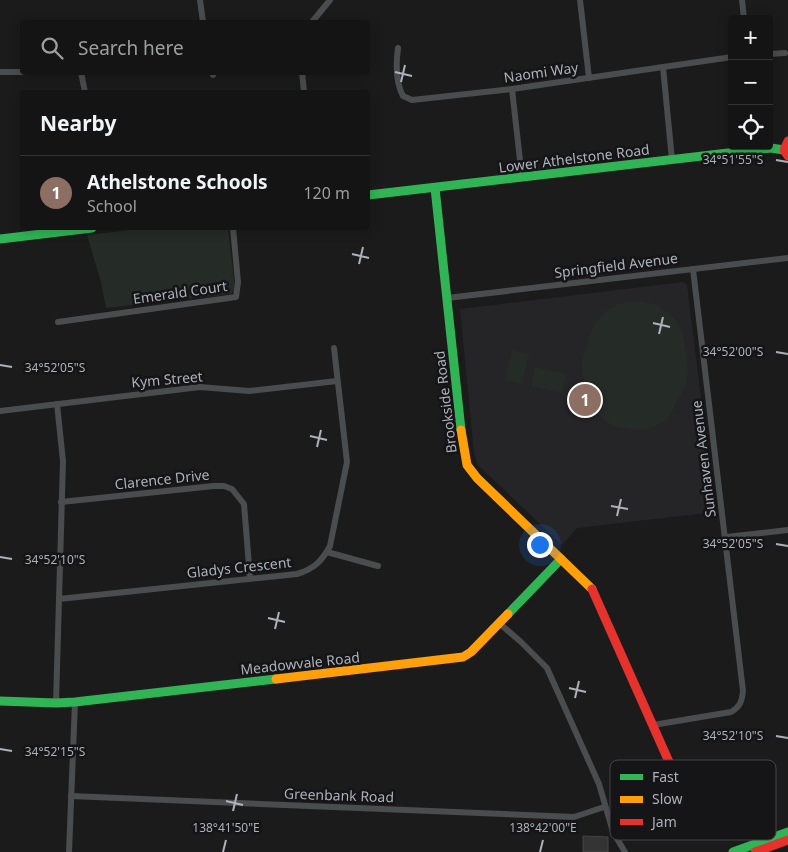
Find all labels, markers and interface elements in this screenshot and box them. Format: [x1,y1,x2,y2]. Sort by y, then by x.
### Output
map controls [728,15,773,150]
button: + [728,15,773,60]
search box [20,20,370,75]
icon: search [38,34,66,62]
text: Search here [78,35,184,61]
street label: Naomi Way [503,57,580,87]
button: − [728,60,773,105]
button: locate [728,105,773,150]
text: Nearby [40,109,116,137]
street label: Lower Athelstone Road [497,139,651,177]
text: 34°51'55"S [703,151,764,168]
text: Athelstone Schools [87,169,268,195]
text: 1 [51,182,61,204]
text: 120 m [303,182,350,204]
text: School [87,195,137,217]
street label: Springfield Avenue [553,248,679,282]
street label: Emerald Court [132,276,228,308]
text: 34°52'00"S [703,343,764,360]
street label: Brookside Road [429,350,461,454]
text: 34°52'05"S [25,359,86,376]
street label: Kym Street [130,366,204,392]
pin: 1 [569,381,601,419]
street label: Sunhaven Avenue [686,399,720,519]
street label: Clarence Drive [114,465,210,493]
your location [527,532,553,558]
text: 34°52'05"S [703,535,764,552]
text: 34°52'10"S [25,551,86,568]
street label: Gladys Crescent [186,552,292,582]
street label: Meadowvale Road [239,647,361,679]
text: 34°52'10"S [703,727,764,744]
text: 34°52'15"S [25,743,86,760]
legend [610,760,776,840]
text: Fast [652,767,679,786]
street label: Greenbank Road [284,784,394,806]
text: Slow [652,789,683,808]
text: Jam [650,812,677,831]
text: 138°41'50"E [192,819,260,836]
text: 138°42'00"E [509,819,577,836]

